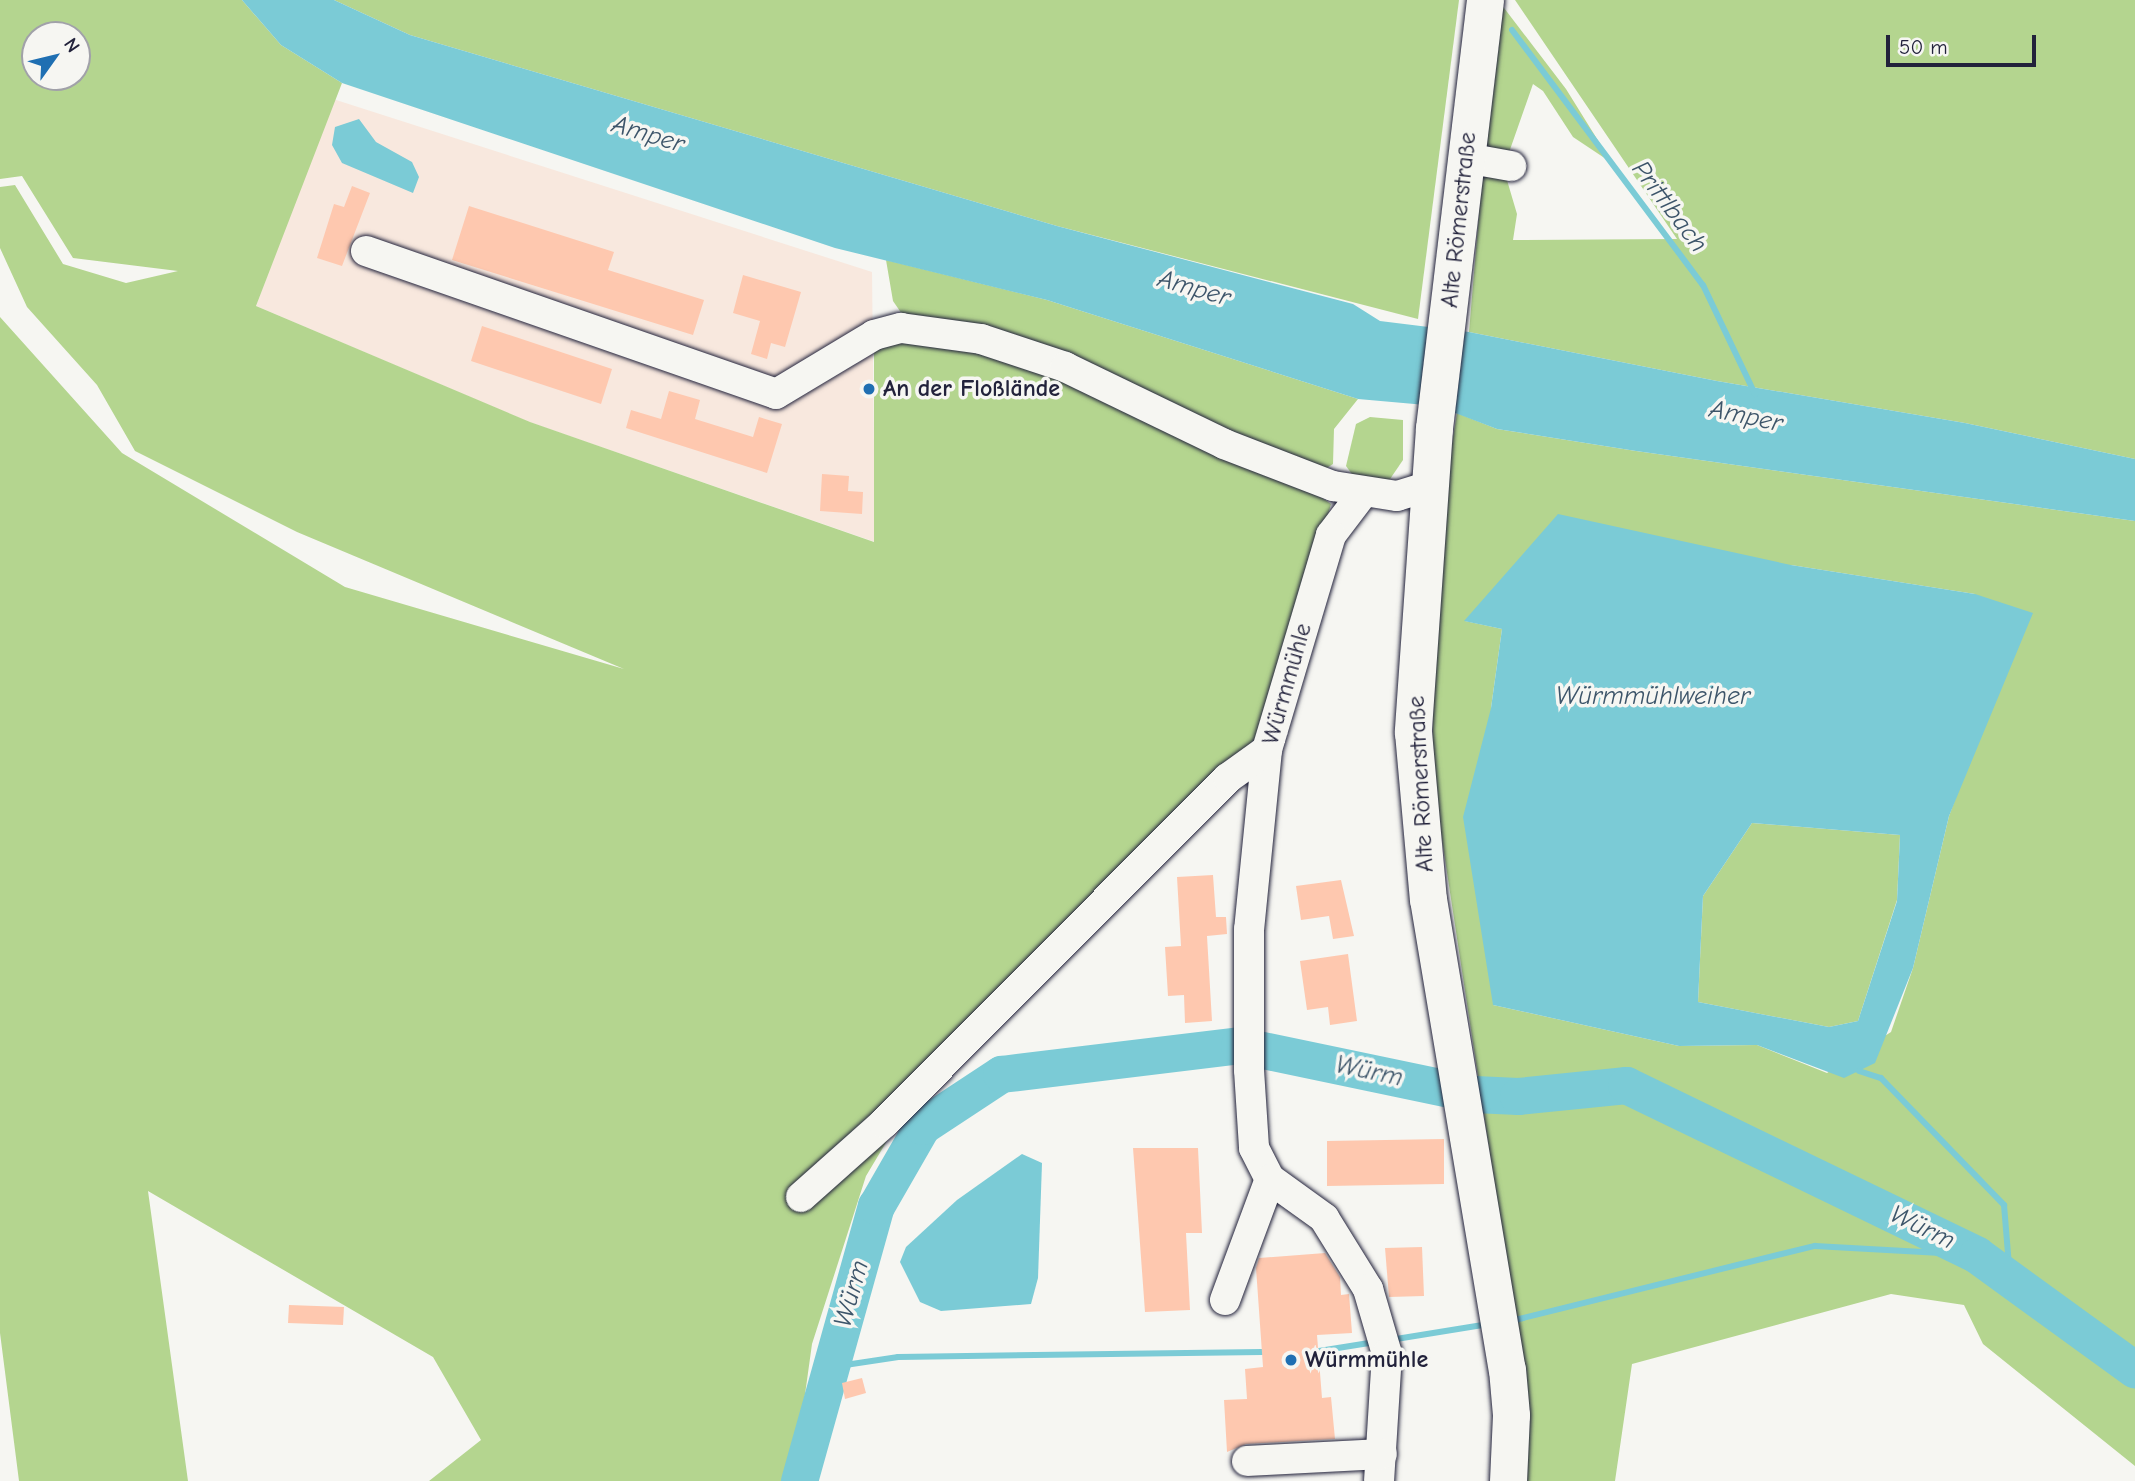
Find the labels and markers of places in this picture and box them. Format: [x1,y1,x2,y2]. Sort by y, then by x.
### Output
place label: An der Floßlände [883,375,1060,403]
marker: An der Floßlände [861,381,877,397]
place label: Würmmühle [1305,1346,1428,1374]
marker: Würmmühle [1283,1352,1299,1368]

